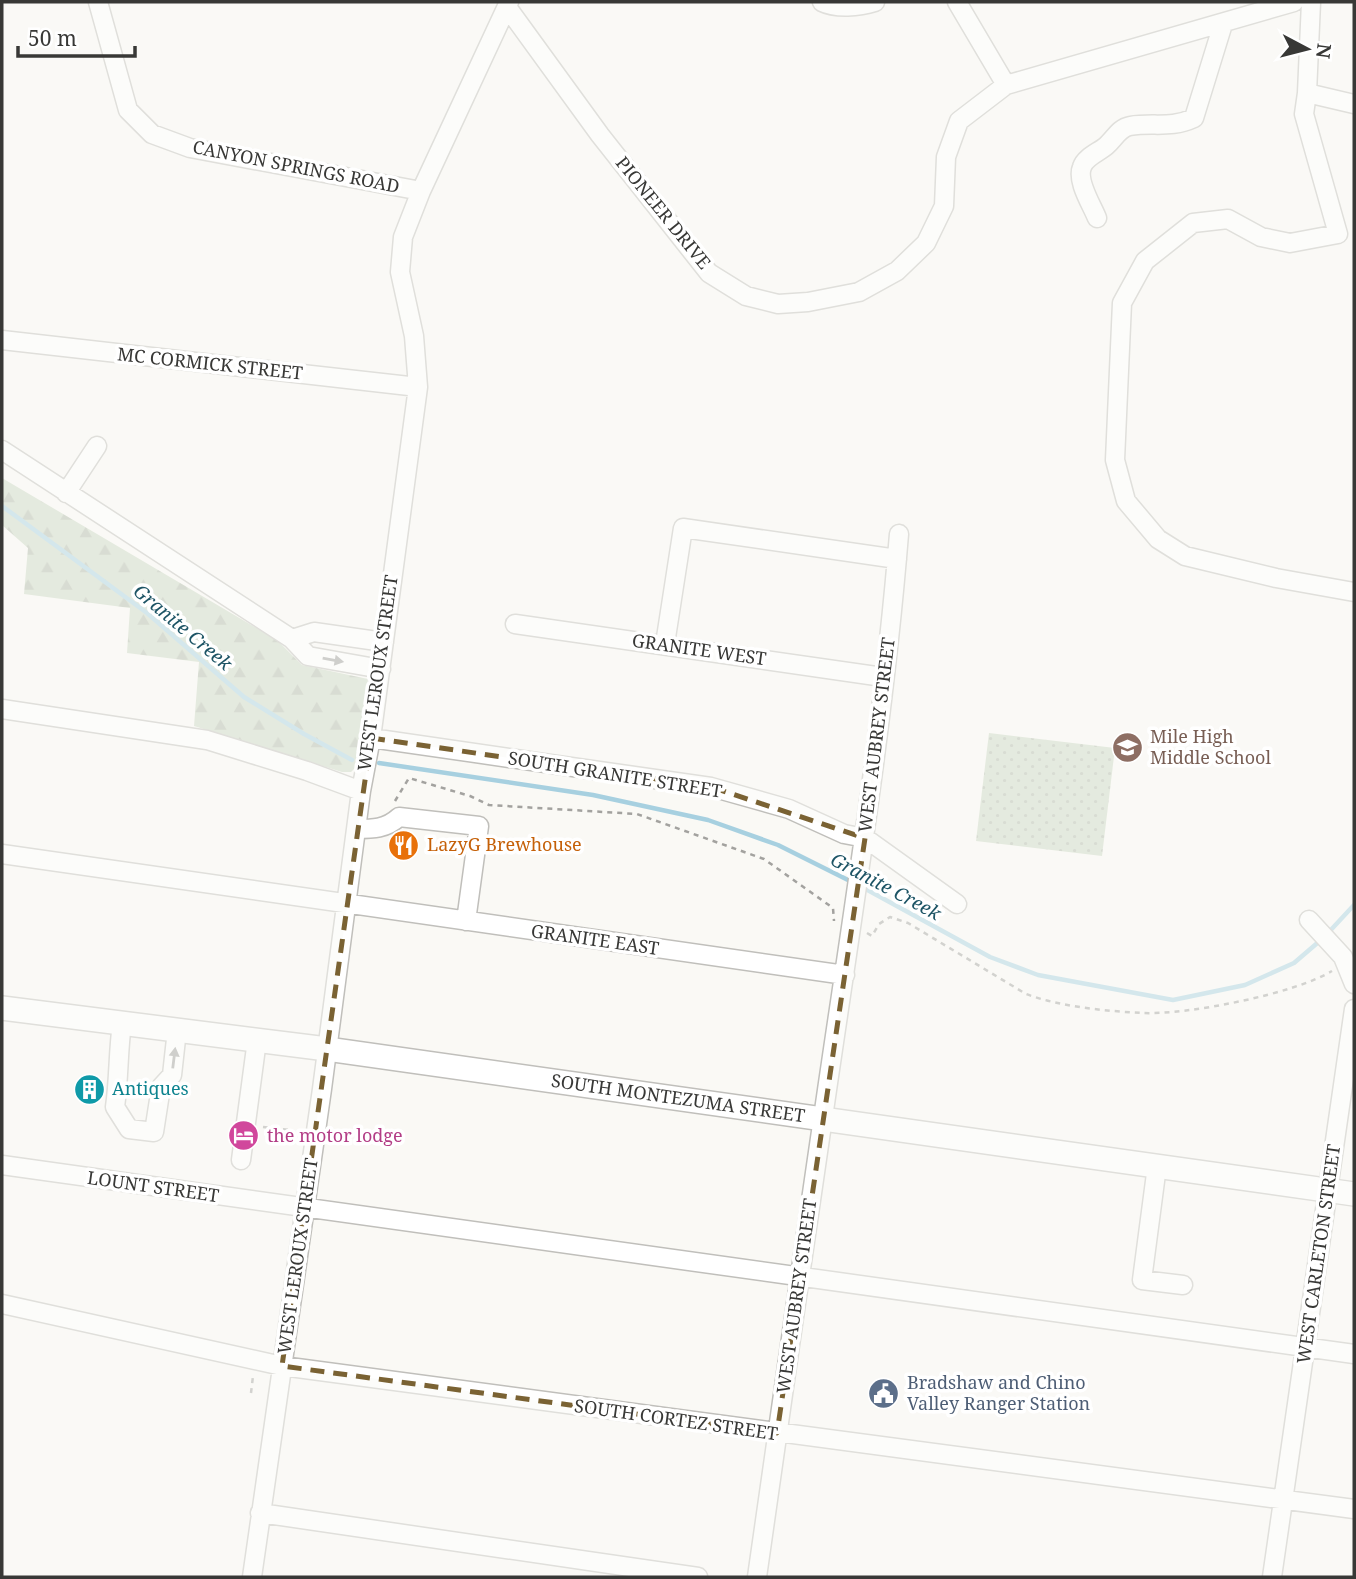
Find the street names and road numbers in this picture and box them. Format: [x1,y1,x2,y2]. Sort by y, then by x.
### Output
street label: CANYON SPRINGS ROAD [191,134,402,198]
street label: PIONEER DRIVE [611,151,717,274]
street label: MC CORMICK STREET [116,341,304,385]
street label: WEST LEROUX STREET [351,573,403,772]
street label: GRANITE WEST [631,628,768,670]
street label: WEST AUBREY STREET [852,636,900,834]
street label: SOUTH GRANITE STREET [506,745,724,803]
street label: GRANITE EAST [530,918,661,960]
street label: SOUTH MONTEZUMA STREET [550,1068,806,1127]
street label: WEST CARLETON STREET [1291,1143,1345,1365]
street label: WEST LEROUX STREET [271,1156,323,1355]
street label: LOUNT STREET [86,1165,220,1207]
street label: WEST AUBREY STREET [770,1197,822,1395]
street label: SOUTH CORTEZ STREET [573,1393,779,1445]

